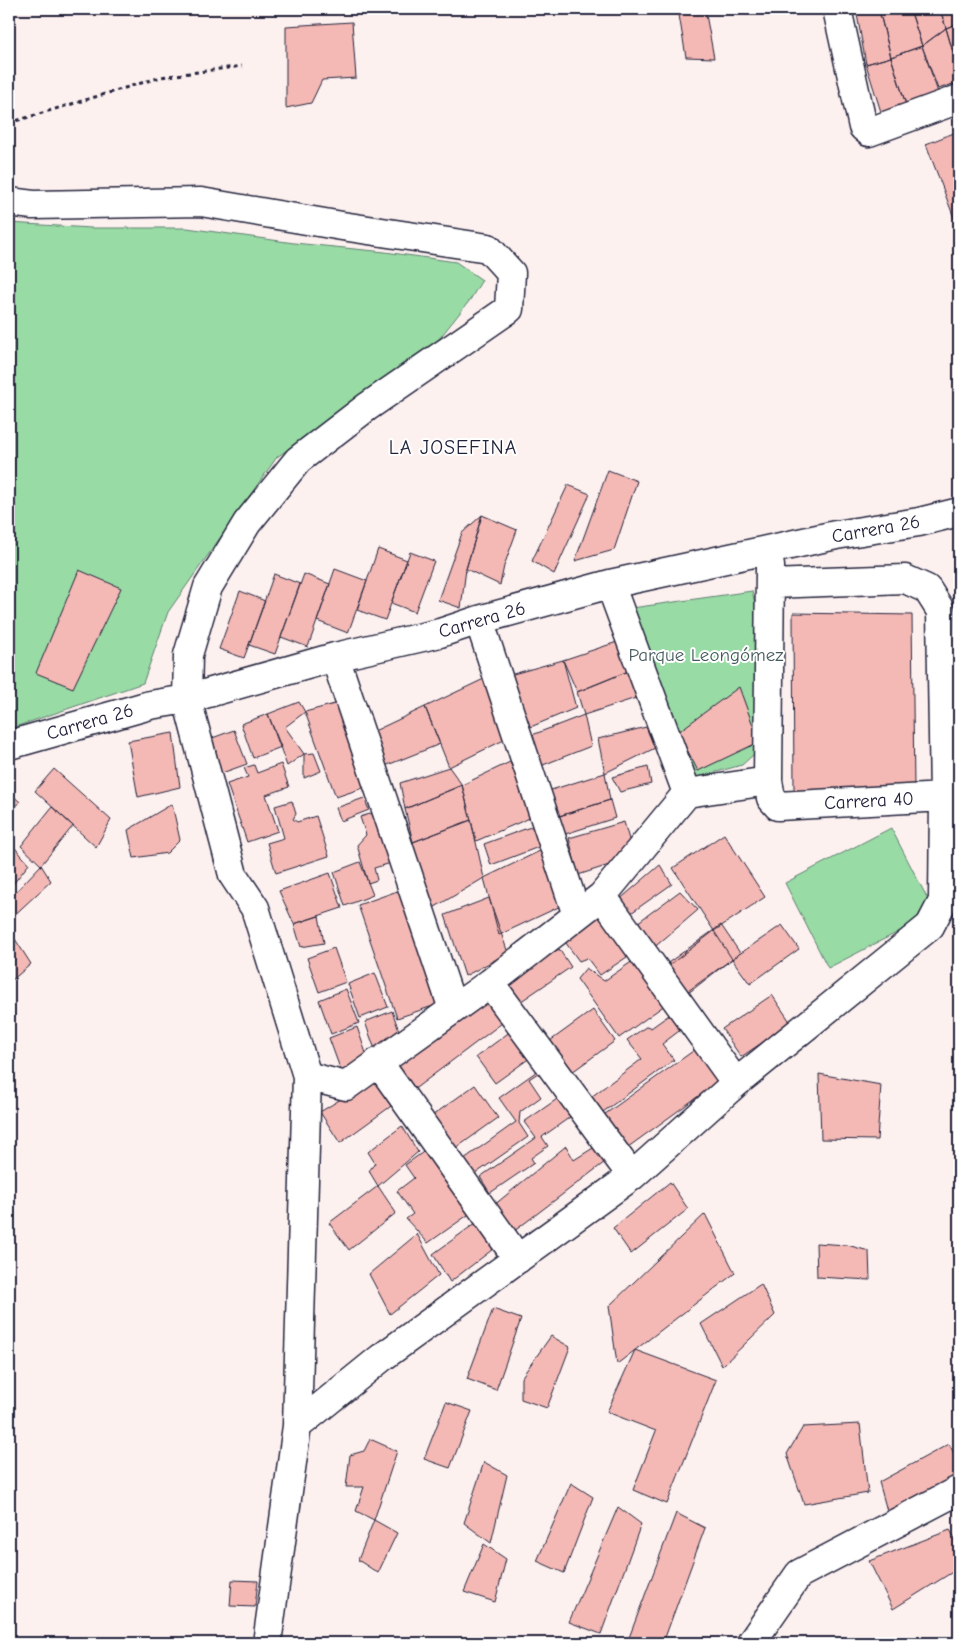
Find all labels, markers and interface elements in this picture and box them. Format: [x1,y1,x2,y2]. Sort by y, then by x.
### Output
district label: LA JOSEFINA [389,436,517,459]
street label: Carrera 26 [830,510,922,548]
street label: Carrera 26 [436,597,528,643]
park label: Parque Leongómez [628,644,784,666]
street label: Carrera 26 [44,699,136,745]
street label: Carrera 40 [824,788,914,814]

